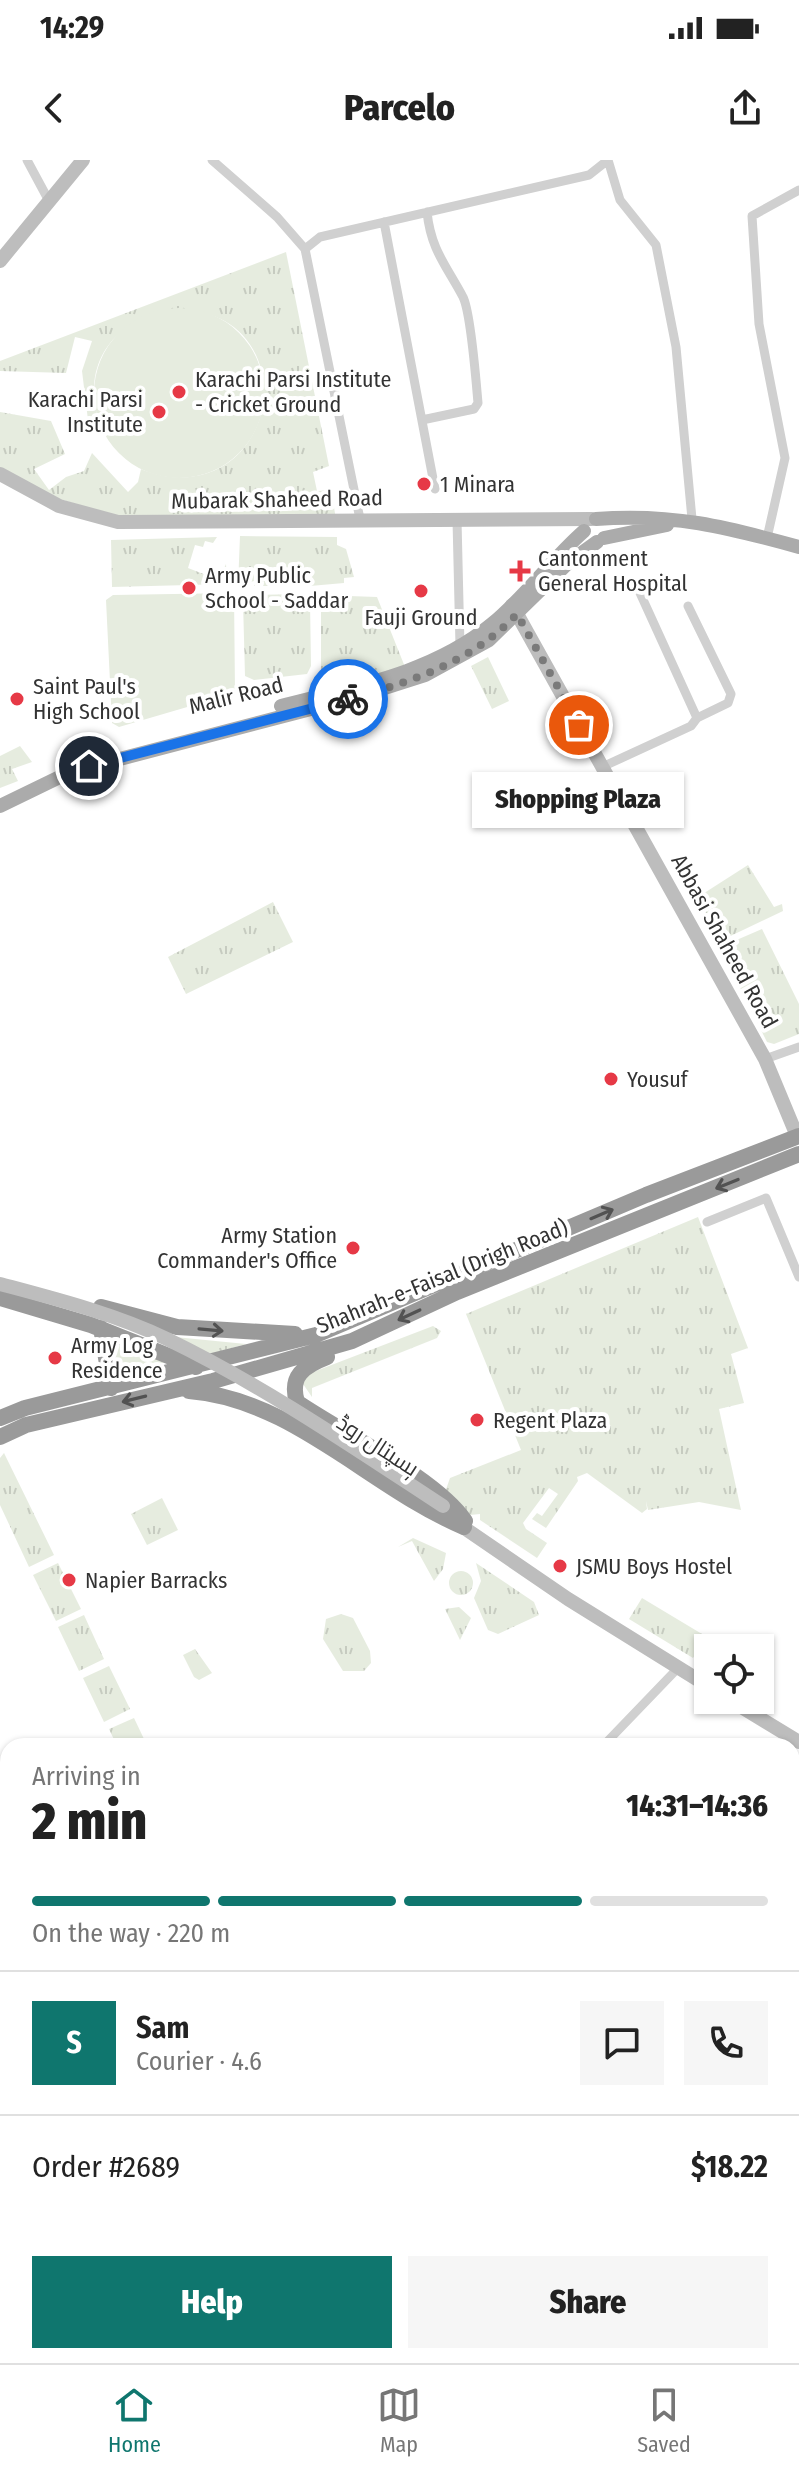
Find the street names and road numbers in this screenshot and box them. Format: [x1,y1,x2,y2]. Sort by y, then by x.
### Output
street label: Mubarak Shaheed Road [171,484,383,515]
street label: Malir Road [186,671,286,720]
street label: Abbasi Shaheed Road [666,850,784,1033]
street label: Shahrah-e-Faisal (Drigh Road) [313,1214,572,1339]
street label: ہسپتال روڈ [331,1409,424,1483]

